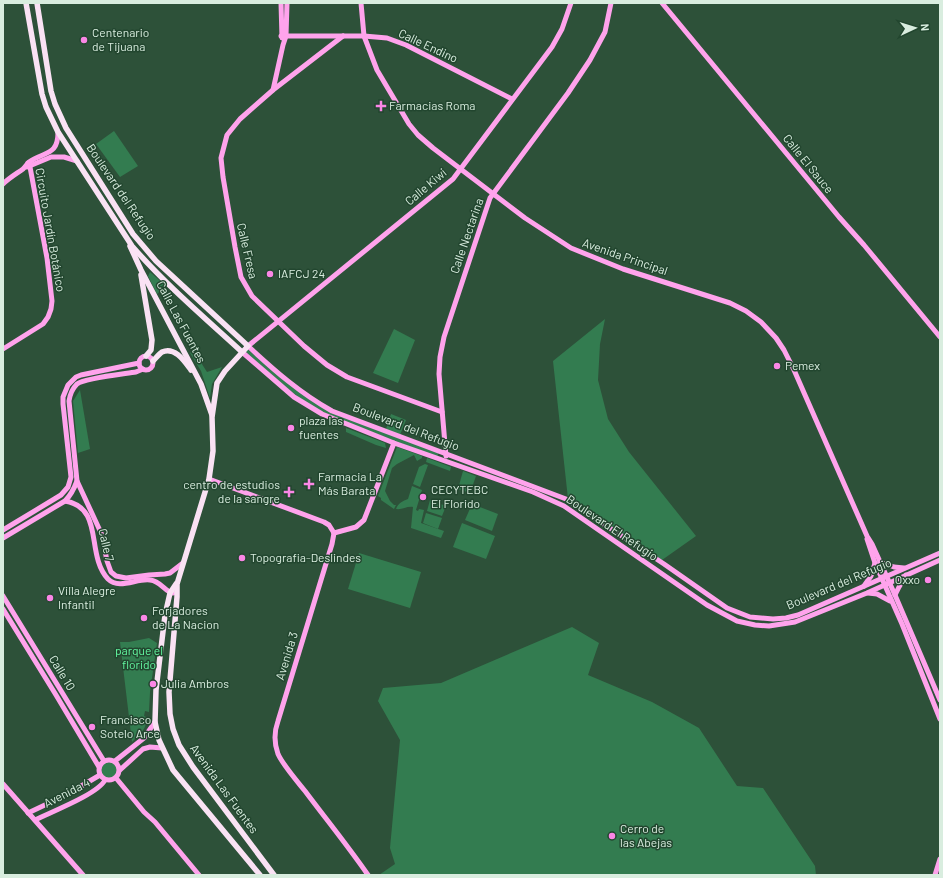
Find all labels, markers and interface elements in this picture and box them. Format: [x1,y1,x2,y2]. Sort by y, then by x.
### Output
north arrow [895,8,935,48]
text: N [919,23,932,31]
place label: Centenario de Tijuana [92,25,149,53]
street label: Calle Endino [397,25,460,65]
marker: Centenario de Tijuana [79,35,89,45]
place label: Farmacias Roma [389,98,476,112]
marker: Farmacias Roma [376,101,386,111]
street label: Calle El Sauce [781,131,837,196]
street label: Boulevard del Refugio [84,141,159,242]
street label: Calle Kiwi [402,165,449,208]
street label: Circuito Jardín Botánico [33,167,69,293]
street label: Calle Nectarina [447,196,486,275]
street label: Calle Fresa [235,222,261,280]
street label: Avenida Principal [581,235,670,277]
place label: IAFCJ 24 [278,266,325,280]
marker: IAFCJ 24 [265,269,275,279]
street label: Calle Las Fuentes [154,278,210,365]
place label: Pemex [785,358,820,372]
marker: Pemex [772,361,782,371]
street label: Boulevard del Refugio [351,399,462,453]
place label: plaza las fuentes [299,413,343,441]
marker: plaza las fuentes [286,423,296,433]
place label: Farmacia La Más Barata [318,469,382,497]
place label: centro de estudios de la sangre [183,477,280,505]
marker: Farmacia La Más Barata [303,478,315,490]
place label: CECYTEBC El Florido [431,482,488,510]
marker: centro de estudios de la sangre [283,486,295,498]
street label: Boulevard El Refugio [564,491,661,563]
marker: CECYTEBC El Florido [418,492,428,502]
street label: Calle 7 [96,527,118,563]
place label: Topografia-Deslindes [250,550,361,564]
marker: Topografia-Deslindes [237,553,247,563]
street label: Boulevard del Refugio [784,555,893,612]
place label: Oxxo [895,572,920,586]
marker: Oxxo [923,575,933,585]
place label: Villa Alegre Infantil [58,583,116,611]
marker: Villa Alegre Infantil [45,593,55,603]
place label: Forjadores de La Nacion [152,603,219,631]
marker: Forjadores de La Nacion [139,613,149,623]
street label: Avenida 3 [272,630,300,681]
park label: parque el florido [115,643,163,671]
street label: Calle 10 [47,652,79,693]
place label: Julia Ambros [161,676,229,690]
marker: Julia Ambros [148,679,158,689]
place label: Francisco Sotelo Arce [100,712,160,740]
marker: Francisco Sotelo Arce [87,722,97,732]
street label: Avenida Las Fuentes [188,741,262,836]
street label: Avenida 4 [41,775,92,810]
place label: Cerro de las Abejas [620,821,672,849]
marker: Cerro de las Abejas [607,831,617,841]

